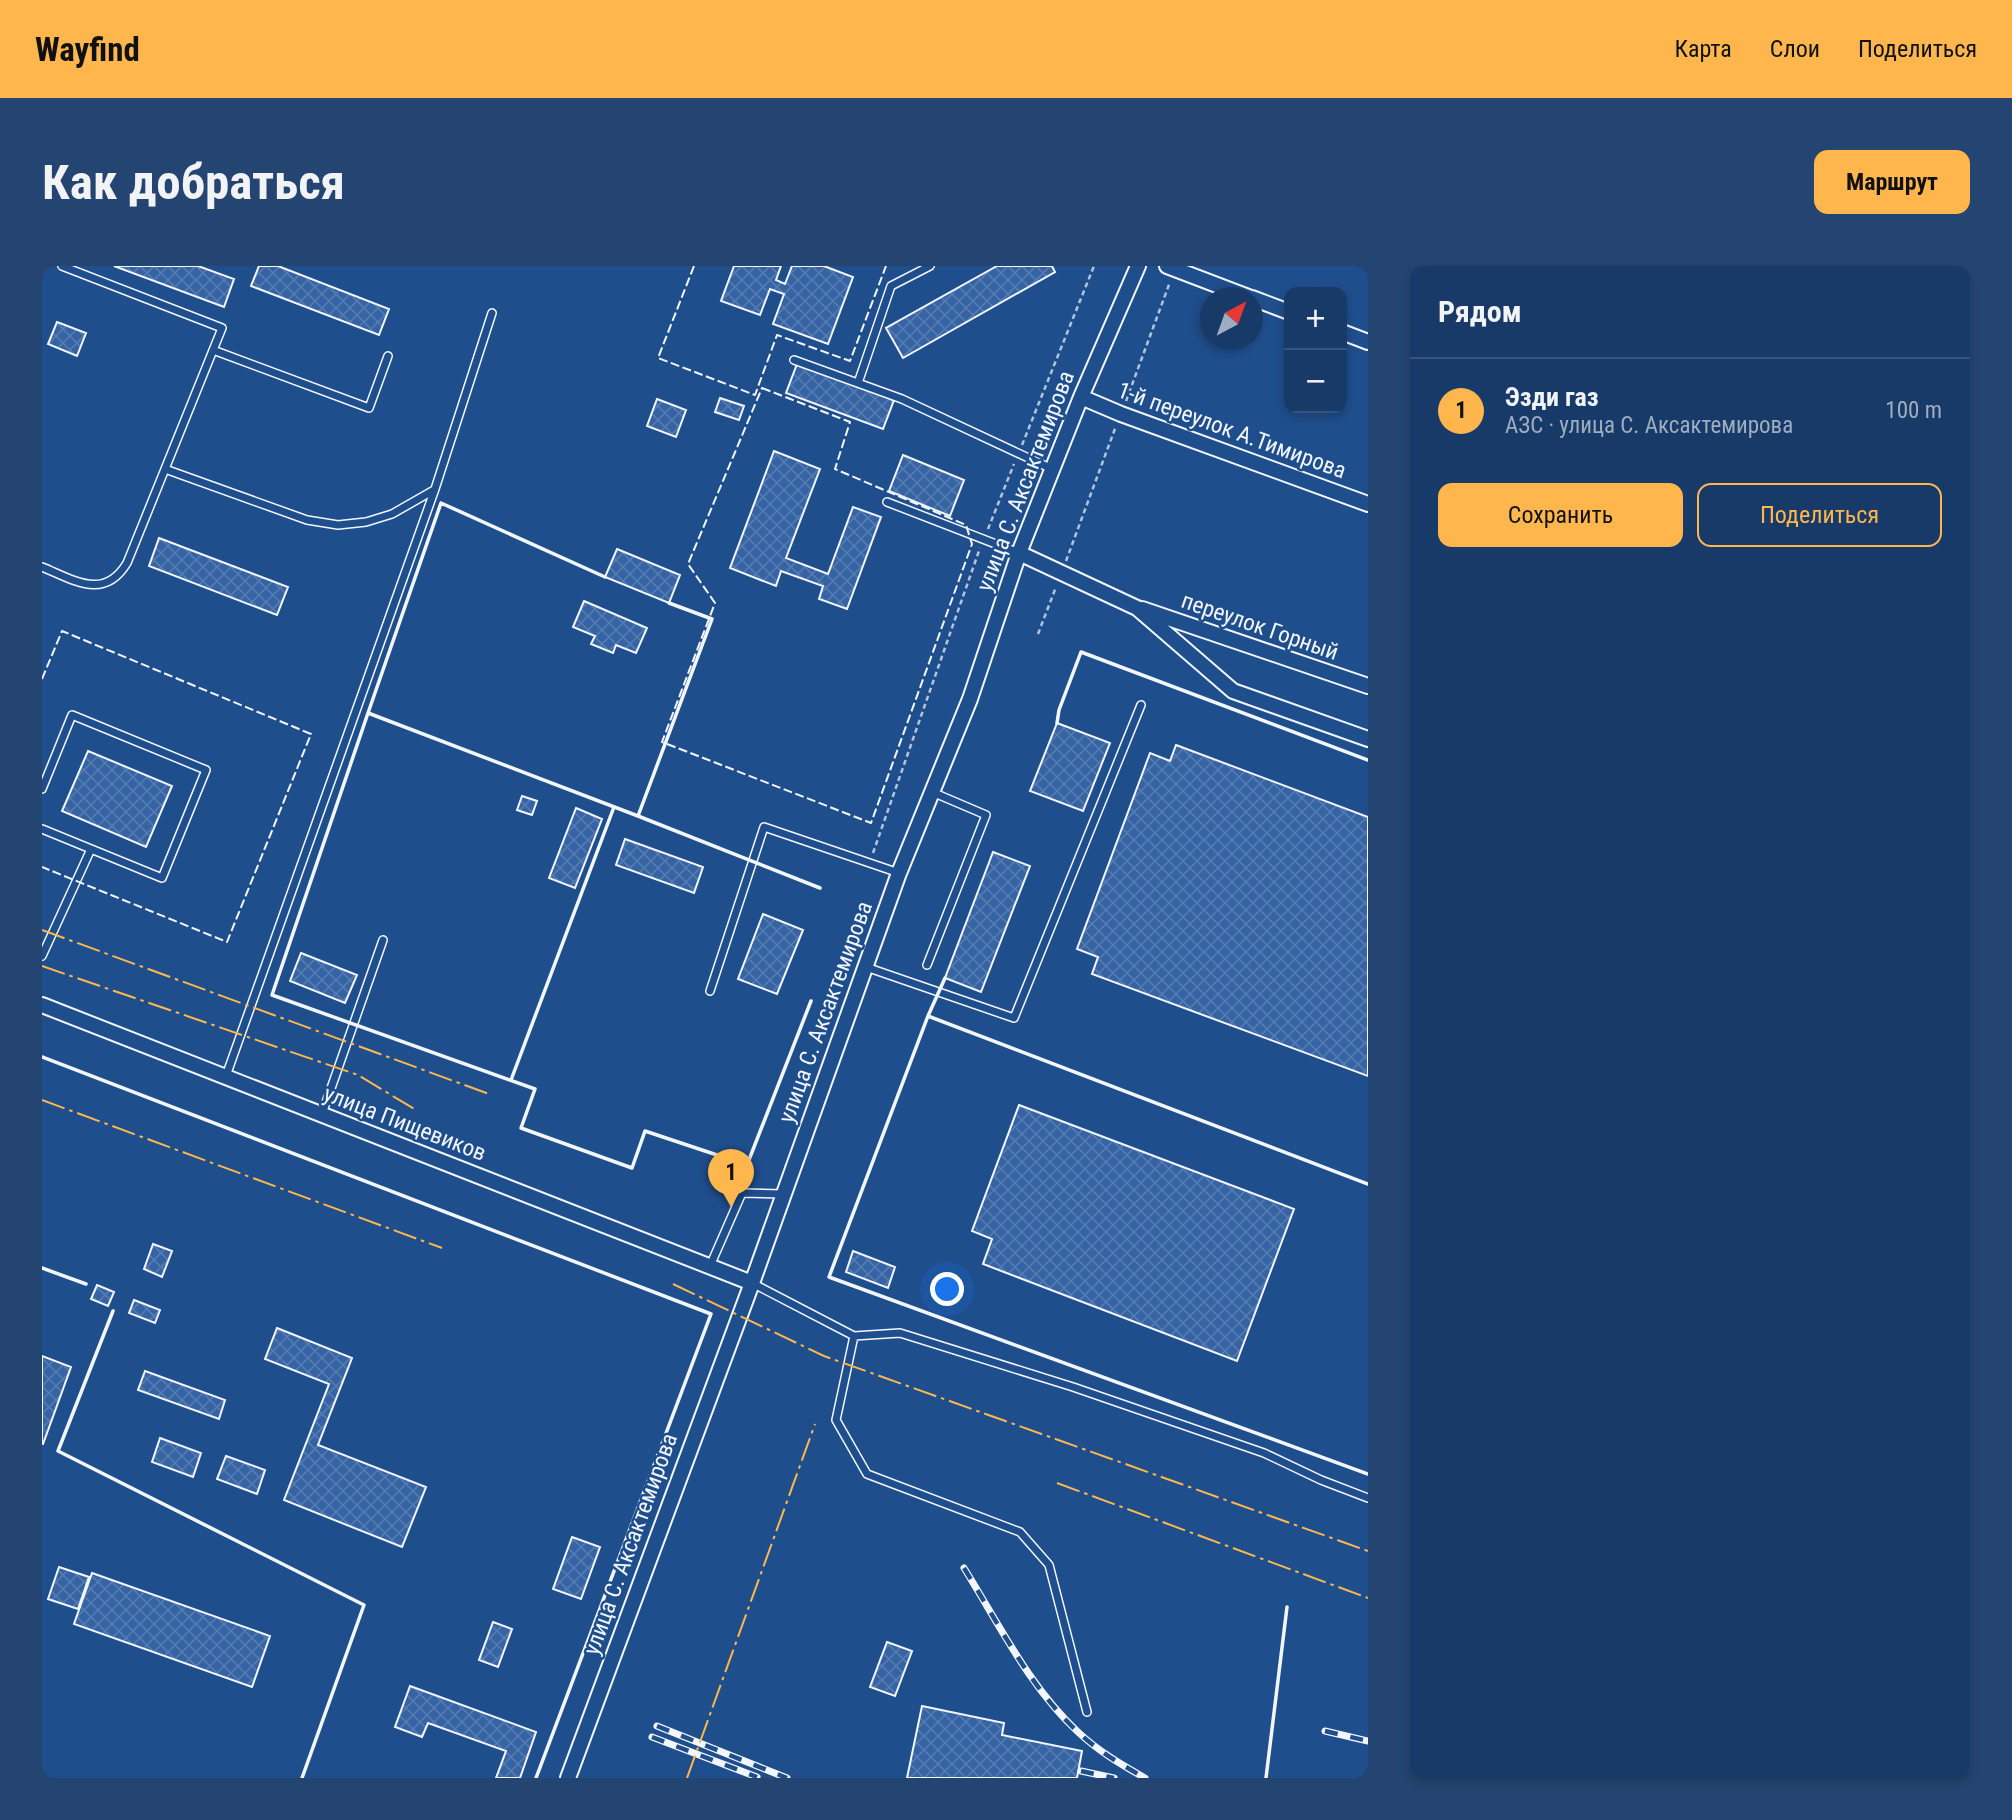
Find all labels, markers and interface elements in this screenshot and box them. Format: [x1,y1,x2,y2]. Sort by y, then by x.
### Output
text: Wayfind [35,30,140,69]
text: Карта [1674,35,1732,63]
text: Слои [1770,35,1820,63]
text: Поделиться [1858,35,1977,63]
button: Маршрут [1814,150,1970,214]
text: Как добраться [42,154,345,211]
north arrow [1200,287,1263,350]
map controls [1284,287,1347,413]
button: + [1284,287,1347,350]
text: Рядом [1438,294,1522,329]
button: − [1284,350,1347,413]
street label: улица С. Аксактемирова [971,367,1080,595]
street label: 1-й переулок А.Тимирова [1114,377,1350,484]
text: Эзди газ [1505,382,1599,412]
text: 1 [1455,397,1467,424]
text: 100 m [1885,397,1942,424]
text: АЗС · улица С. Аксактемирова [1505,412,1793,439]
button: Сохранить [1438,483,1683,547]
button: Поделиться [1697,483,1942,547]
street label: переулок Горный [1178,587,1342,666]
street label: улица С. Аксактемирова [773,898,878,1127]
street label: улица Пищевиков [320,1080,490,1167]
pin: 1 [708,1149,754,1207]
your location [930,1272,964,1306]
street label: улица С. Аксактемирова [578,1430,683,1659]

